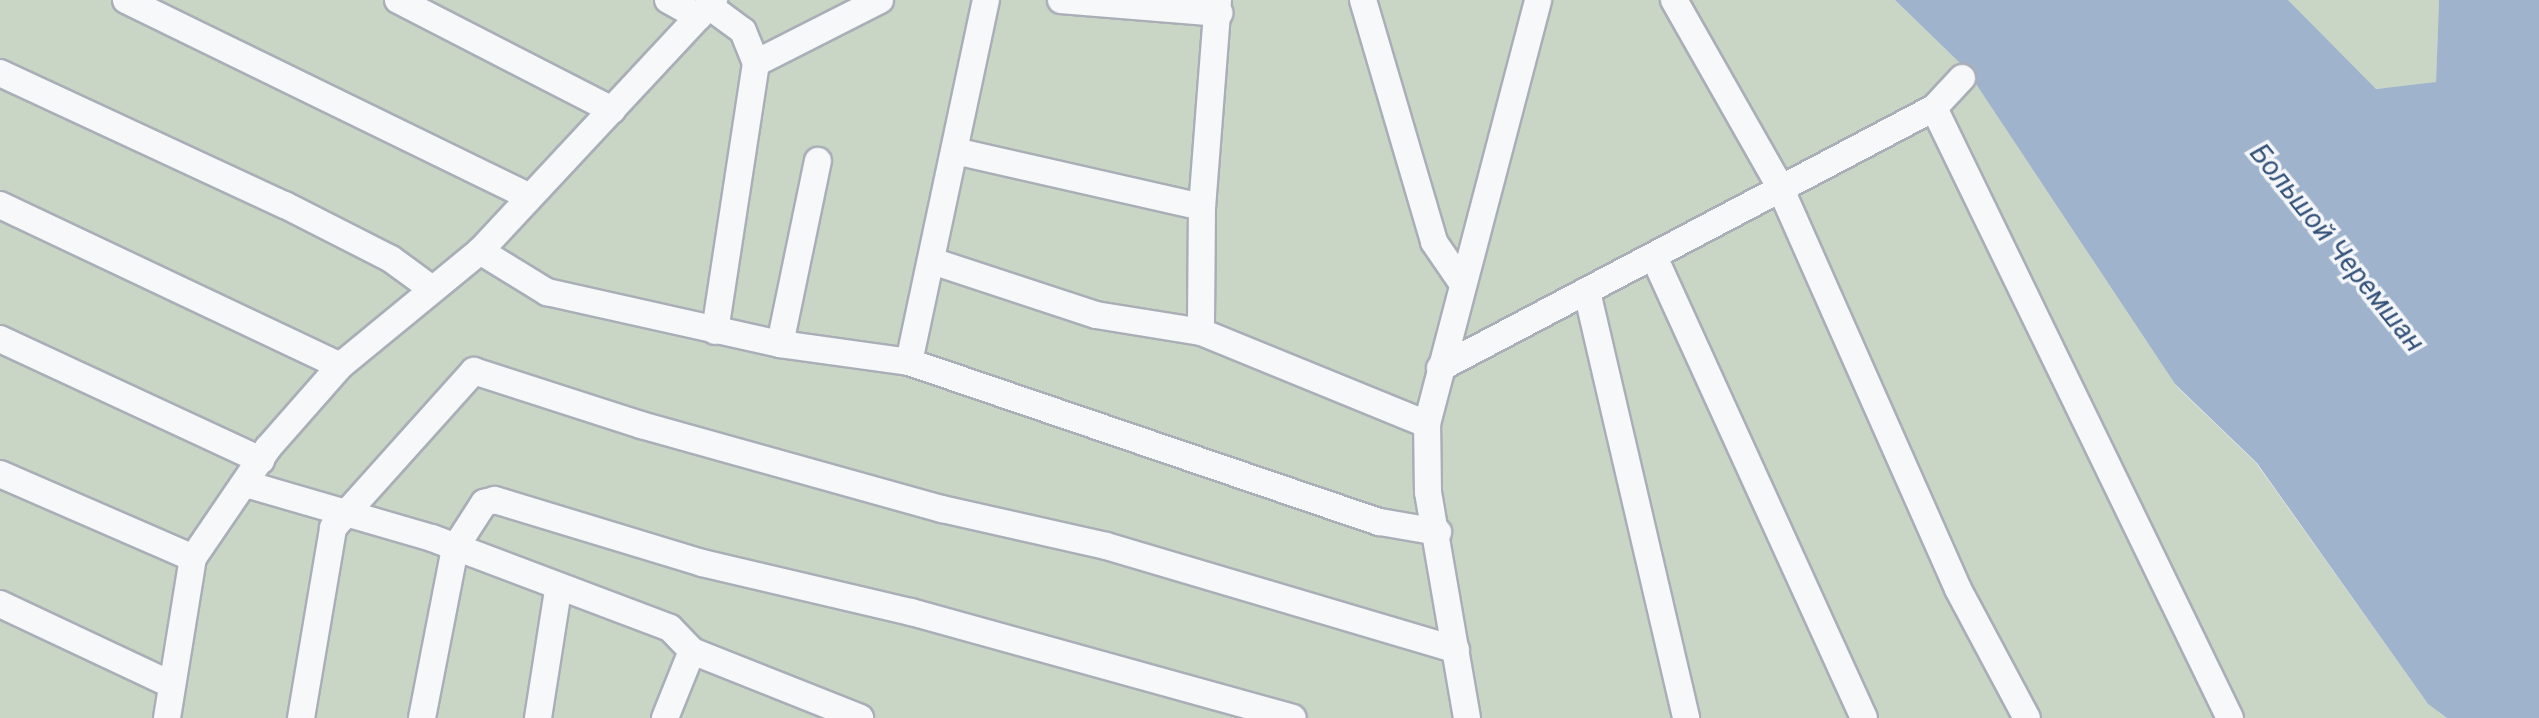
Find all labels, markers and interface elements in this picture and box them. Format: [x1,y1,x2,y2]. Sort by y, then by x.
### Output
water label: Большой Черемшан [2243,137,2431,359]

